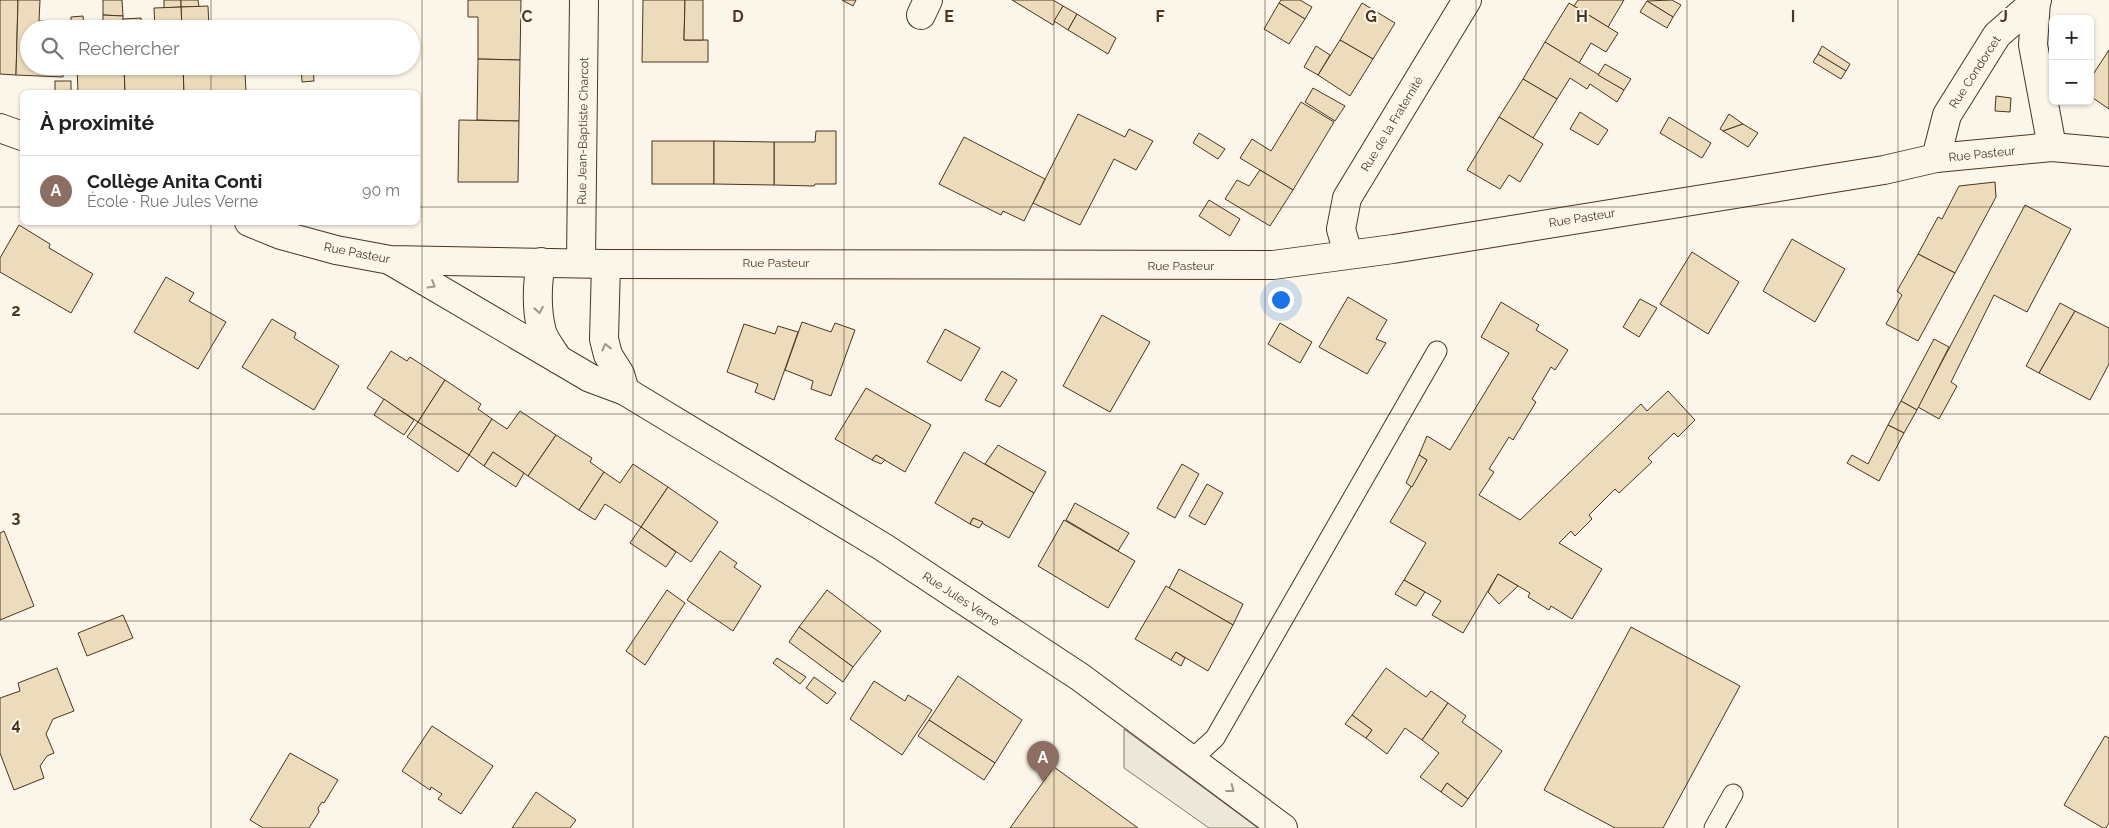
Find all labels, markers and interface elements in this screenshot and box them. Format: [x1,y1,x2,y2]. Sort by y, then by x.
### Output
text: C [522,7,533,26]
text: D [732,7,744,26]
text: E [944,7,954,26]
text: F [1155,7,1165,26]
text: G [1365,7,1377,26]
text: H [1576,7,1588,26]
text: I [1791,7,1795,26]
text: J [2000,7,2008,26]
map controls [2049,15,2094,105]
button: + [2049,15,2094,60]
search box [20,20,420,75]
street label: Rue Condorcet [1946,33,2004,111]
icon: search [38,34,66,62]
text: Rechercher [78,37,180,59]
street label: Rue Jean-Baptiste Charcot [575,57,591,205]
button: − [2049,60,2094,105]
street label: Rue de la Fraternité [1358,74,1426,174]
text: À proximité [40,110,154,135]
street label: Rue Pasteur [1948,143,2017,164]
text: Collège Anita Conti [87,170,262,192]
text: A [51,181,61,200]
text: 90 m [362,181,400,200]
text: École · Rue Jules Verne [87,192,258,211]
street label: Rue Pasteur [1548,206,1617,230]
street label: Rue Pasteur [323,240,392,266]
street label: Rue Pasteur [742,256,810,270]
street label: Rue Pasteur [1147,259,1215,273]
one-way arrow [427,279,436,289]
your location [1268,287,1294,313]
text: 2 [11,301,21,320]
one-way arrow [533,306,544,314]
one-way arrow [601,342,612,351]
text: 3 [12,508,21,527]
street label: Rue Jules Verne [920,569,1002,629]
text: 4 [11,715,21,734]
pin: A [1027,741,1059,782]
one-way arrow [1225,783,1234,792]

